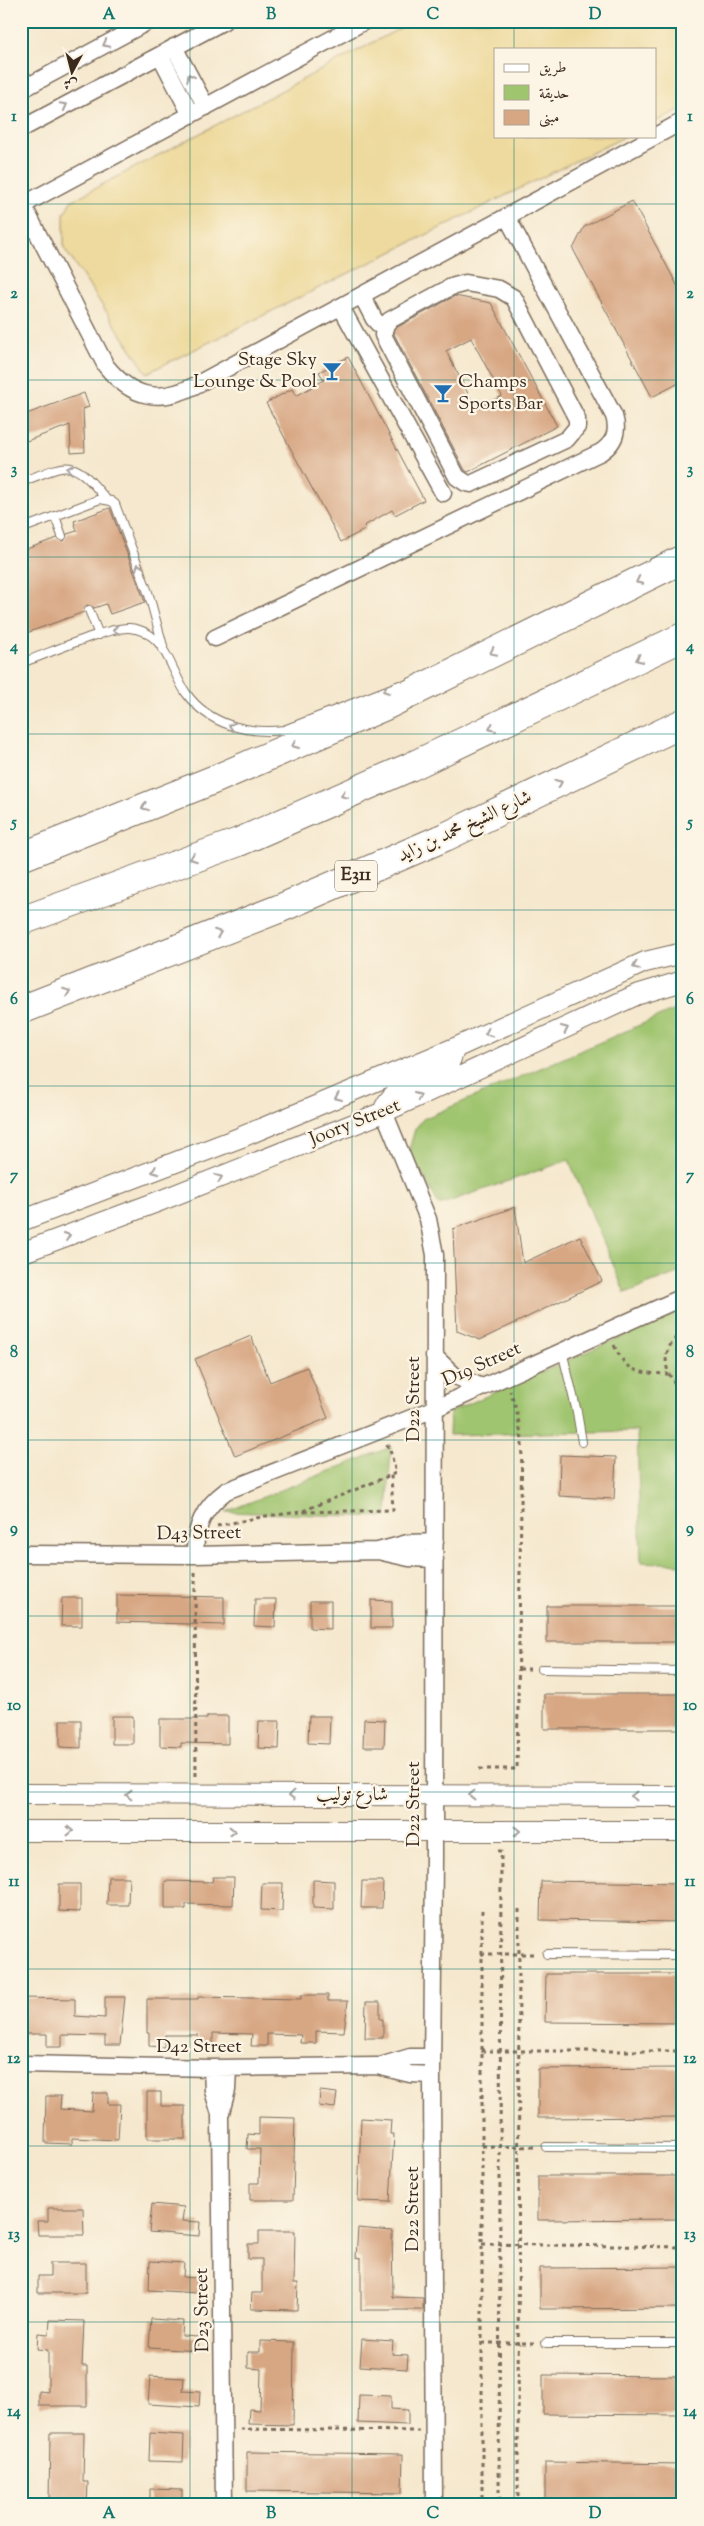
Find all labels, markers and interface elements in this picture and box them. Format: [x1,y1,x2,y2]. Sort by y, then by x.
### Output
text: A [103,4,116,27]
text: B [266,4,276,27]
text: C [427,4,440,27]
text: D [589,4,602,27]
one-way arrow [102,38,111,48]
north arrow [48,48,98,98]
legend [494,48,656,138]
text: طريق [539,58,566,79]
text: ش [62,72,79,94]
one-way arrow [186,73,196,82]
text: حديقة [539,84,569,105]
one-way arrow [59,102,68,112]
text: 1 [11,106,17,129]
text: 1 [687,106,693,129]
text: مبنى [539,108,559,129]
text: 2 [10,283,18,306]
text: 2 [686,283,694,306]
place label: Stage Sky Lounge & Pool [193,347,318,396]
bar icon: Stage Sky Lounge & Pool [321,360,343,382]
place label: Champs Sports Bar [458,369,543,418]
bar icon: Champs Sports Bar [432,382,454,404]
text: 3 [11,459,18,482]
text: 3 [687,459,694,482]
one-way arrow [66,464,74,475]
one-way arrow [135,564,145,572]
one-way arrow [636,575,645,585]
one-way arrow [111,624,120,635]
text: 4 [9,636,18,659]
text: 4 [685,636,694,659]
one-way arrow [490,646,499,656]
one-way arrow [635,652,644,663]
one-way arrow [382,684,391,694]
one-way arrow [228,722,237,732]
one-way arrow [488,722,497,732]
one-way arrow [291,738,300,749]
one-way arrow [554,779,563,790]
street label: شارع الشيخ محمد بن زايد [393,784,537,872]
one-way arrow [340,789,349,800]
one-way arrow [141,801,150,812]
text: 5 [9,812,17,835]
text: 5 [685,812,693,835]
one-way arrow [189,852,198,862]
road number: E311 [335,860,377,891]
one-way arrow [213,929,222,939]
one-way arrow [632,960,641,971]
one-way arrow [62,988,71,998]
text: 6 [10,989,18,1012]
text: 6 [686,989,694,1012]
one-way arrow [560,1024,569,1035]
one-way arrow [484,1027,493,1038]
one-way arrow [334,1090,343,1101]
street label: Joory Street [305,1092,405,1154]
one-way arrow [413,1092,422,1103]
text: 7 [10,1165,19,1188]
one-way arrow [151,1165,160,1175]
text: 7 [686,1165,695,1188]
one-way arrow [214,1173,223,1184]
one-way arrow [62,1232,71,1242]
street label: D19 Street [438,1335,526,1394]
text: 8 [10,1342,18,1365]
text: 8 [686,1342,694,1365]
street label: D22 Street [401,1356,428,1442]
text: 9 [10,1518,18,1541]
text: 9 [686,1518,694,1541]
street label: D43 Street [157,1520,242,1548]
text: 10 [7,1695,21,1718]
text: 10 [683,1695,697,1718]
street label: D22 Street [401,1761,428,1847]
street label: شارع توليب [316,1782,388,1809]
one-way arrow [125,1790,133,1801]
one-way arrow [287,1790,295,1801]
one-way arrow [467,1790,475,1800]
one-way arrow [630,1791,638,1801]
one-way arrow [66,1826,74,1836]
one-way arrow [229,1826,237,1836]
one-way arrow [514,1826,522,1836]
text: 11 [9,1871,20,1894]
text: 11 [685,1871,696,1894]
street label: D42 Street [156,2034,242,2061]
text: 12 [8,2048,21,2071]
text: 12 [684,2048,697,2071]
street label: D22 Street [400,2166,427,2252]
text: 13 [8,2224,20,2247]
text: 13 [684,2224,696,2247]
street label: D23 Street [189,2267,217,2352]
text: 14 [7,2401,21,2424]
text: 14 [683,2401,697,2424]
text: A [103,2503,116,2526]
text: B [266,2503,276,2526]
text: C [427,2503,440,2526]
text: D [589,2503,602,2526]

